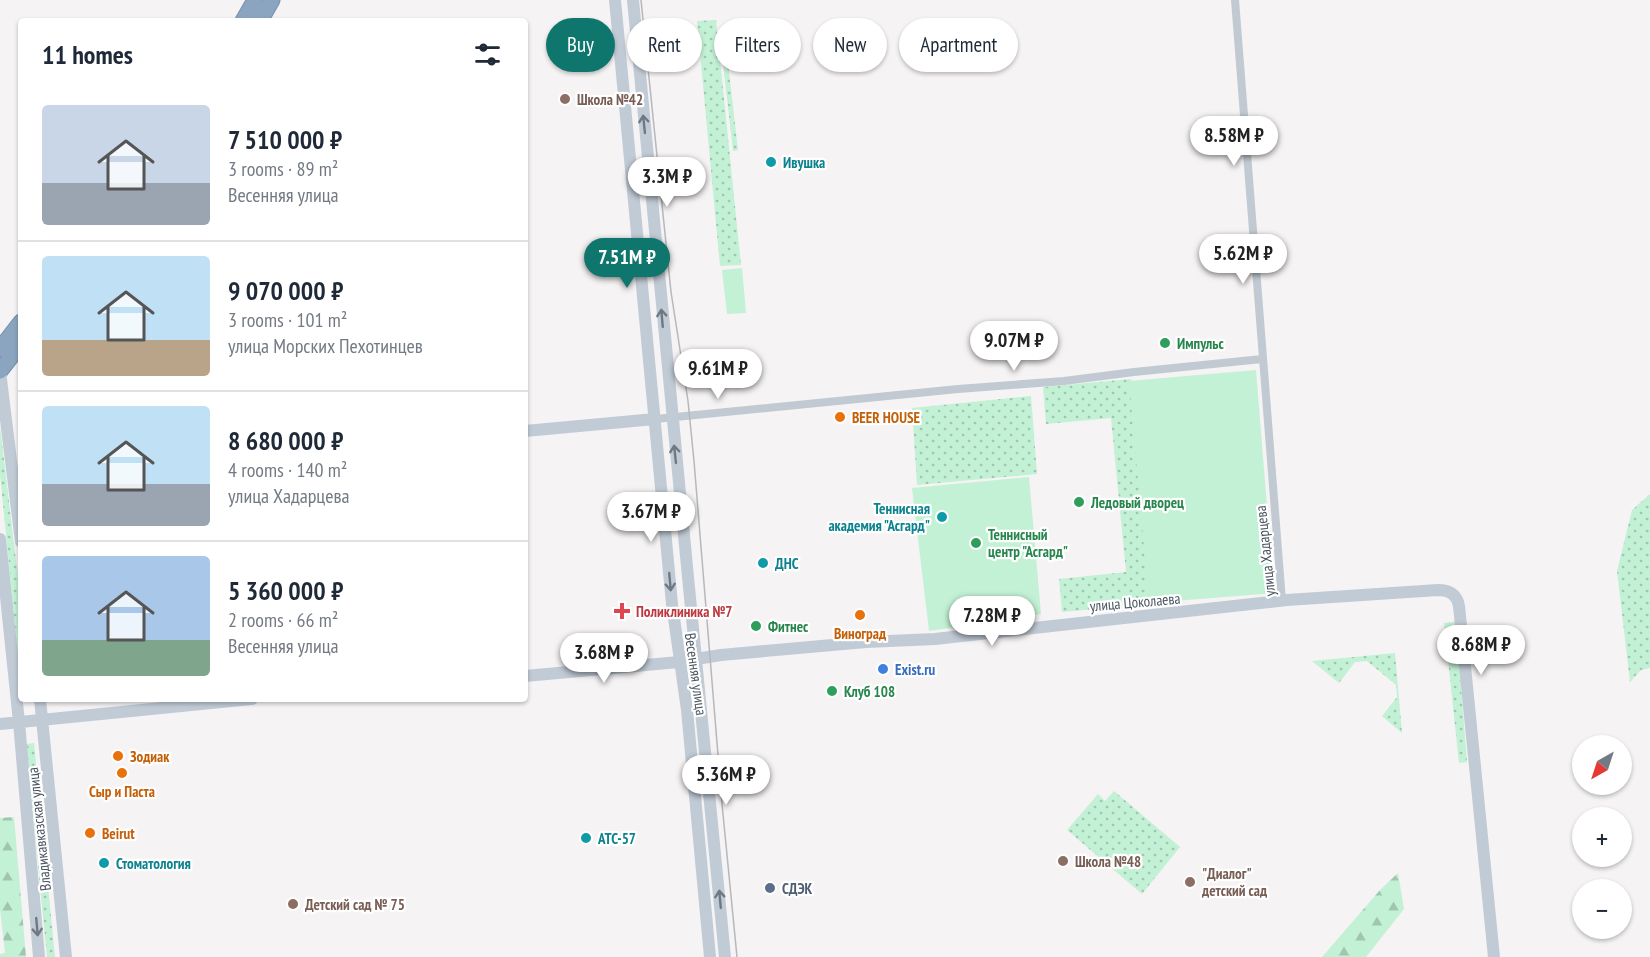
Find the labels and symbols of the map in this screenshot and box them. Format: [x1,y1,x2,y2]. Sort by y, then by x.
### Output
place label: Школа №42 [577,90,643,109]
marker: Школа №42 [558,92,572,106]
one-way arrow [638,114,649,134]
pin: 8.58M ₽ [1179,116,1289,167]
place label: Ивушка [783,153,825,172]
marker: Ивушка [764,155,778,169]
pin: 3.3M ₽ [618,157,716,208]
pin: 5.62M ₽ [1188,234,1298,285]
pin: 7.51M ₽ [572,238,682,289]
one-way arrow [656,308,667,328]
pin: 9.07M ₽ [959,321,1069,372]
place label: Импульс [1177,334,1224,353]
marker: Импульс [1158,336,1172,350]
pin: 9.61M ₽ [663,349,773,400]
place label: BEER HOUSE [852,408,920,427]
marker: BEER HOUSE [833,410,847,424]
one-way arrow [669,445,680,465]
pin: 3.67M ₽ [596,492,706,543]
place label: Ледовый дворец [1090,493,1184,512]
marker: Ледовый дворец [1072,495,1086,509]
place label: Теннисная академия "Асгард" [828,499,930,535]
street label: улица Хадарцева [1251,505,1279,597]
marker: Теннисная академия "Асгард" [935,510,949,524]
place label: Теннисный центр "Асгард" [988,525,1068,561]
marker: Теннисный центр "Асгард" [969,536,983,550]
place label: ДНС [775,554,799,573]
marker: ДНС [756,556,770,570]
one-way arrow [665,572,676,592]
street label: улица Цоколаева [1089,589,1181,615]
pin: 7.28M ₽ [937,596,1047,647]
marker: Поликлиника №7 [613,602,631,620]
place label: Поликлиника №7 [636,602,733,621]
marker: Виноград [853,608,867,622]
place label: Фитнес [768,617,809,636]
marker: Фитнес [749,619,763,633]
place label: Виноград [834,624,886,643]
pin: 8.68M ₽ [1426,625,1536,676]
street label: Весенняя улица [681,632,711,716]
pin: 3.68M ₽ [549,633,659,684]
place label: Exist.ru [895,660,936,679]
marker: Exist.ru [876,662,890,676]
place label: Клуб 108 [844,682,895,701]
marker: Клуб 108 [825,684,839,698]
north arrow [1572,735,1632,795]
place label: Зодиак [130,747,170,766]
marker: Зодиак [111,749,125,763]
pin: 5.36M ₽ [671,755,781,806]
street label: Владикавказская улица [23,766,55,892]
marker: Сыр и Паста [115,766,129,780]
place label: Сыр и Паста [89,782,155,801]
place label: Beirut [102,824,135,843]
marker: Beirut [83,826,97,840]
place label: АТС-57 [597,829,636,848]
marker: АТС-57 [579,831,593,845]
place label: Школа №48 [1075,852,1141,871]
place label: Стоматология [116,854,191,873]
marker: Школа №48 [1056,854,1070,868]
marker: Стоматология [97,856,111,870]
place label: "Диалог" детский сад [1201,864,1267,900]
marker: "Диалог" детский сад [1183,875,1197,889]
place label: СДЭК [782,879,813,898]
marker: СДЭК [763,881,777,895]
one-way arrow [714,889,725,909]
place label: Детский сад № 75 [305,895,405,914]
marker: Детский сад № 75 [286,897,300,911]
one-way arrow [31,916,42,936]

